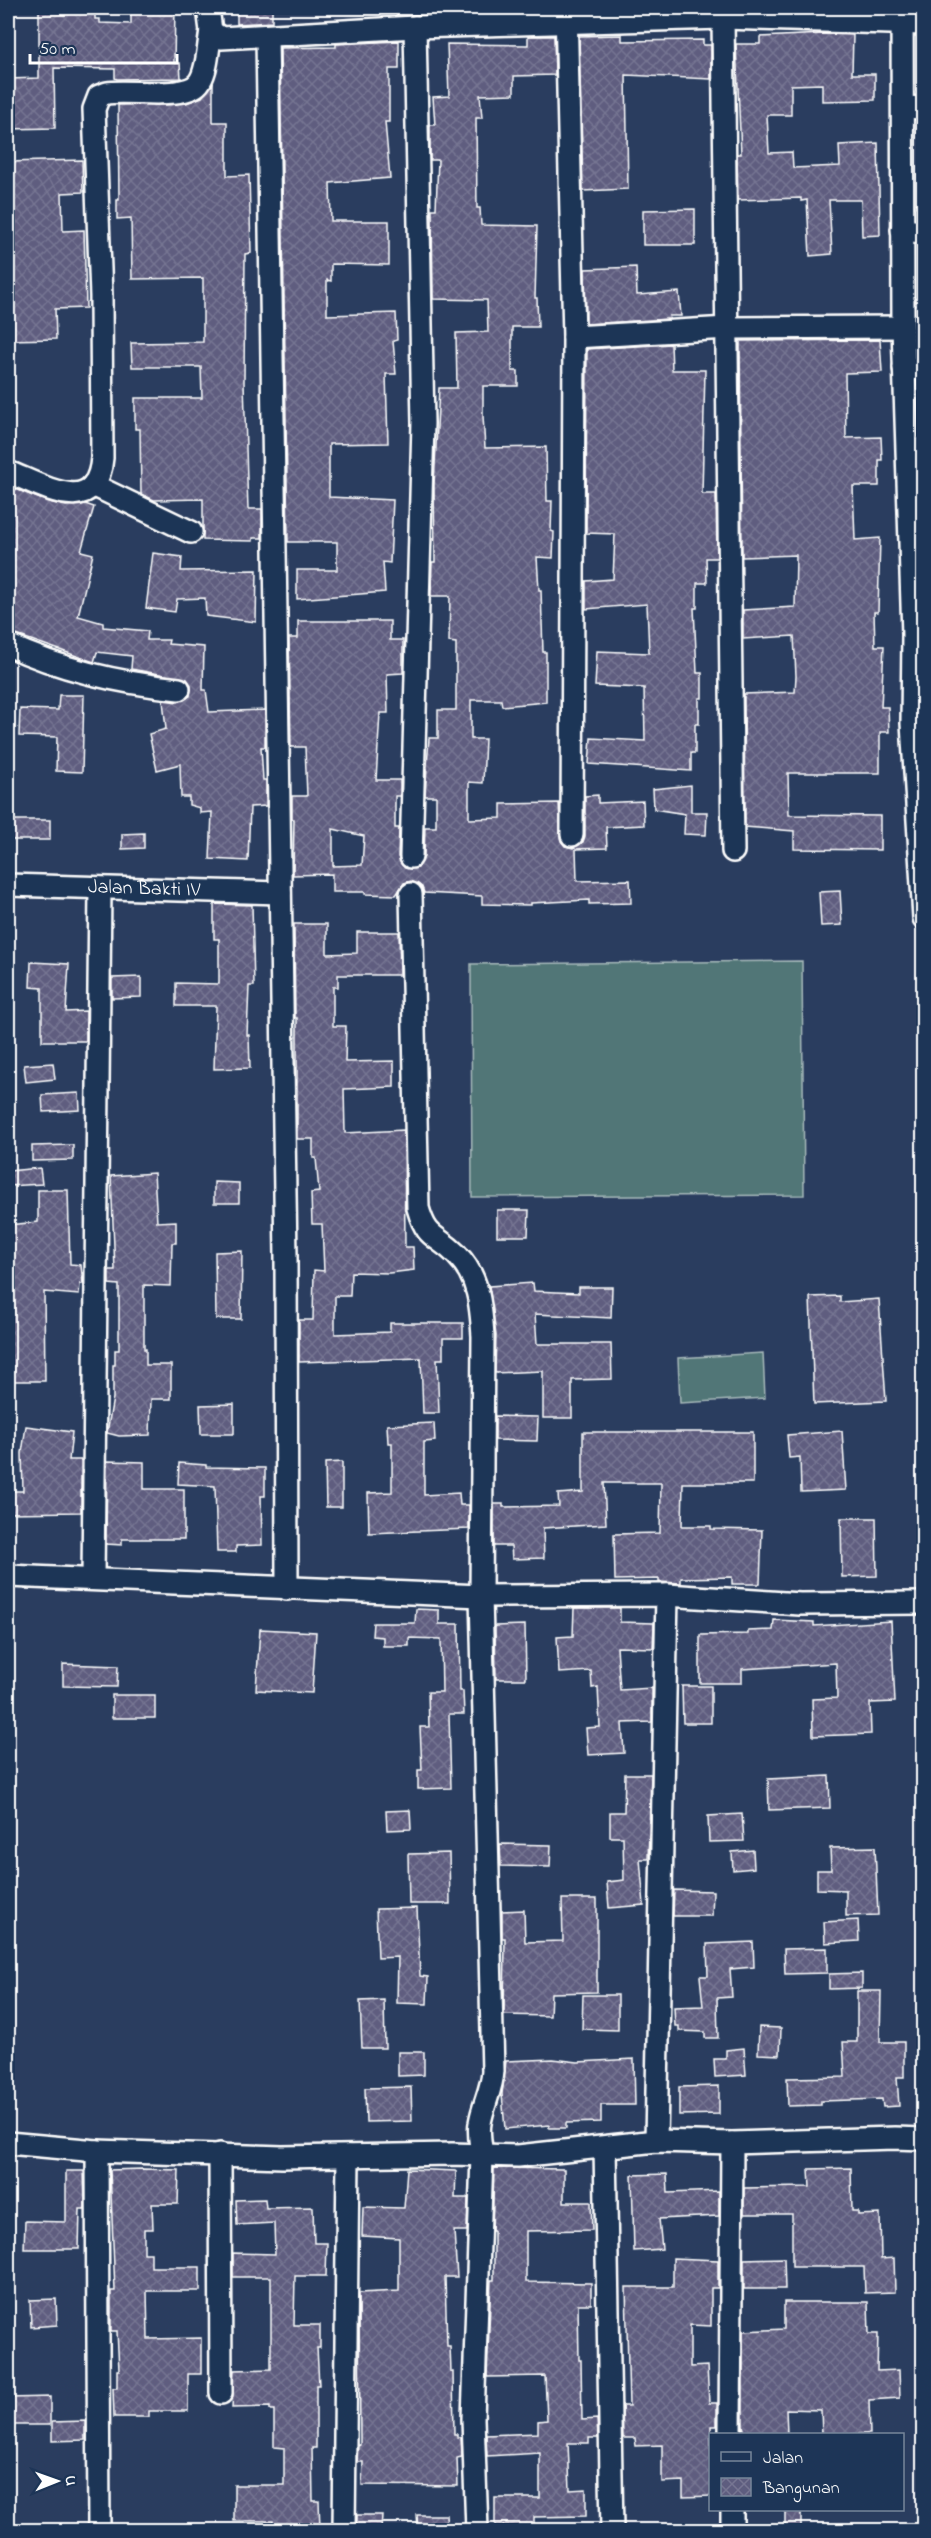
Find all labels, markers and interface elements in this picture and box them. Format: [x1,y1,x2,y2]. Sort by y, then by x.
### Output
scale bar [30,27,177,65]
text: 50 m [39,37,76,63]
street label: Jalan Bakti IV [87,873,201,905]
legend [709,2433,904,2511]
text: Jalan [763,2446,803,2472]
north arrow [27,2451,87,2511]
text: U [58,2476,82,2486]
text: Bangunan [762,2476,840,2503]

